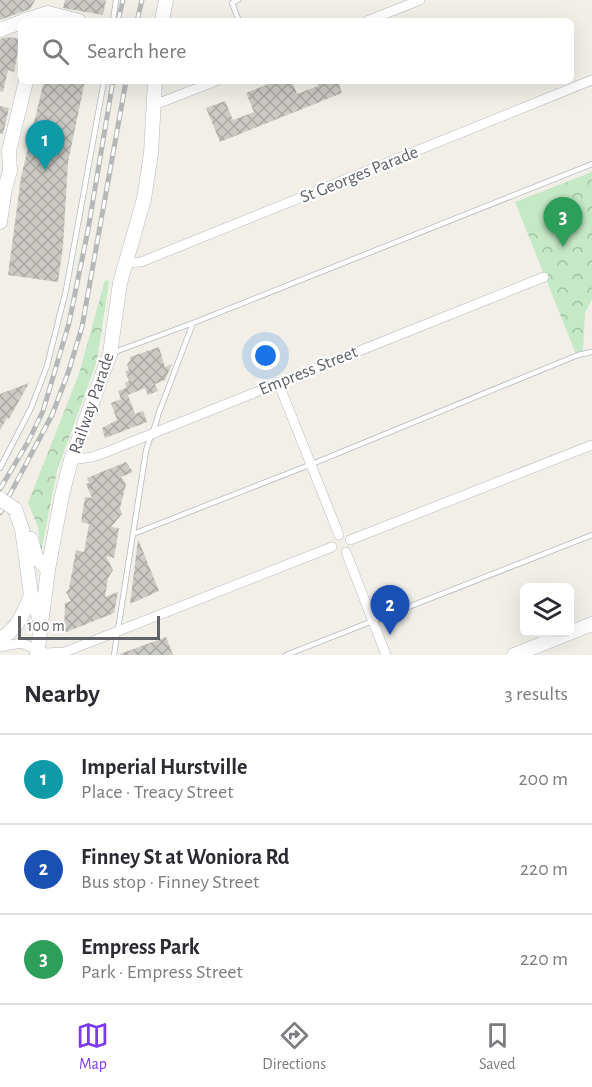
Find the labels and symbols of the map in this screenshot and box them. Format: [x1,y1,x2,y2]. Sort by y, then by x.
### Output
pin: 1 [26,120,64,170]
street label: St Georges Parade [298,143,421,207]
pin: 3 [544,198,582,247]
your location [251,341,280,370]
street label: Empress Street [256,343,360,399]
street label: Railway Parade [66,350,118,456]
pin: 2 [370,586,410,635]
scale bar [18,613,160,640]

